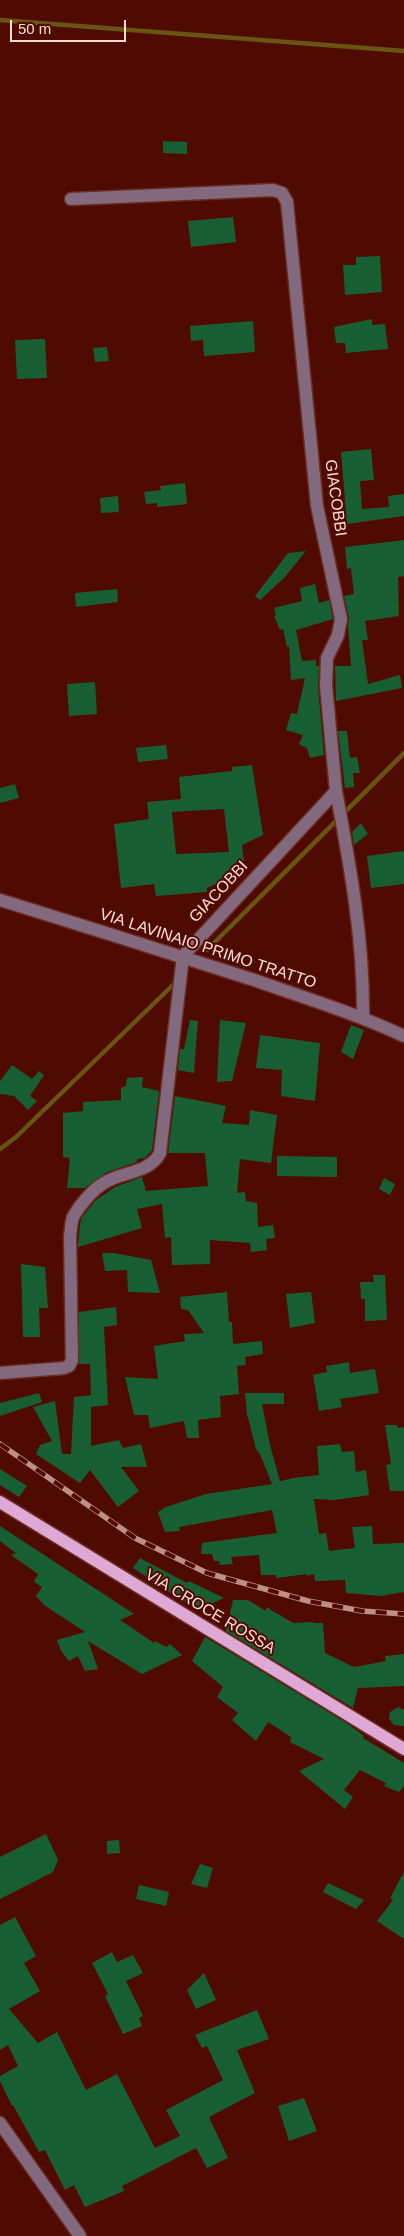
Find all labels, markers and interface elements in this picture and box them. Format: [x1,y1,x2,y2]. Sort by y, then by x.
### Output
scale bar [12,10,129,42]
text: 50 m [18,20,51,37]
street label: GIACOBBI [320,458,350,538]
street label: GIACOBBI [186,857,252,927]
street label: VIA LAVINAIO PRIMO TRATTO [97,905,319,993]
street label: VIA CROCE ROSSA [141,1566,279,1658]

